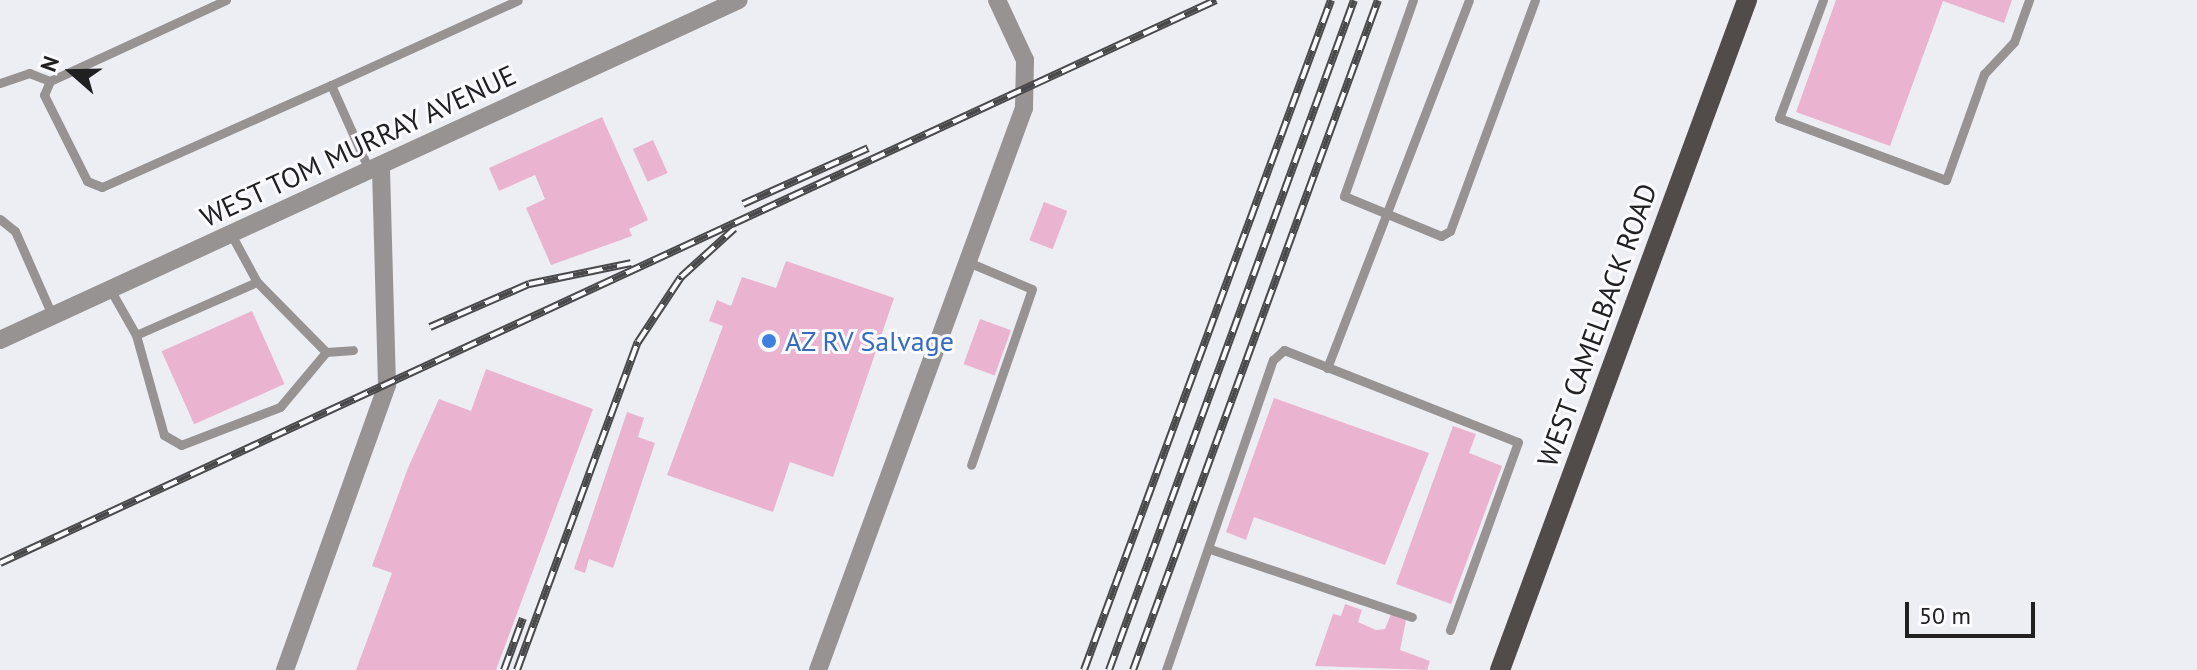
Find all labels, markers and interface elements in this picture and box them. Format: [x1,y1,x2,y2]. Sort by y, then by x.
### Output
north arrow [32,32,112,112]
text: N [34,52,65,75]
street label: WEST TOM MURRAY AVENUE [193,57,523,235]
street label: WEST CAMELBACK ROAD [1530,178,1664,472]
place label: AZ RV Salvage [785,324,956,358]
marker: AZ RV Salvage [760,332,778,350]
scale bar [1909,586,2039,636]
text: 50 m [1919,600,1971,631]

